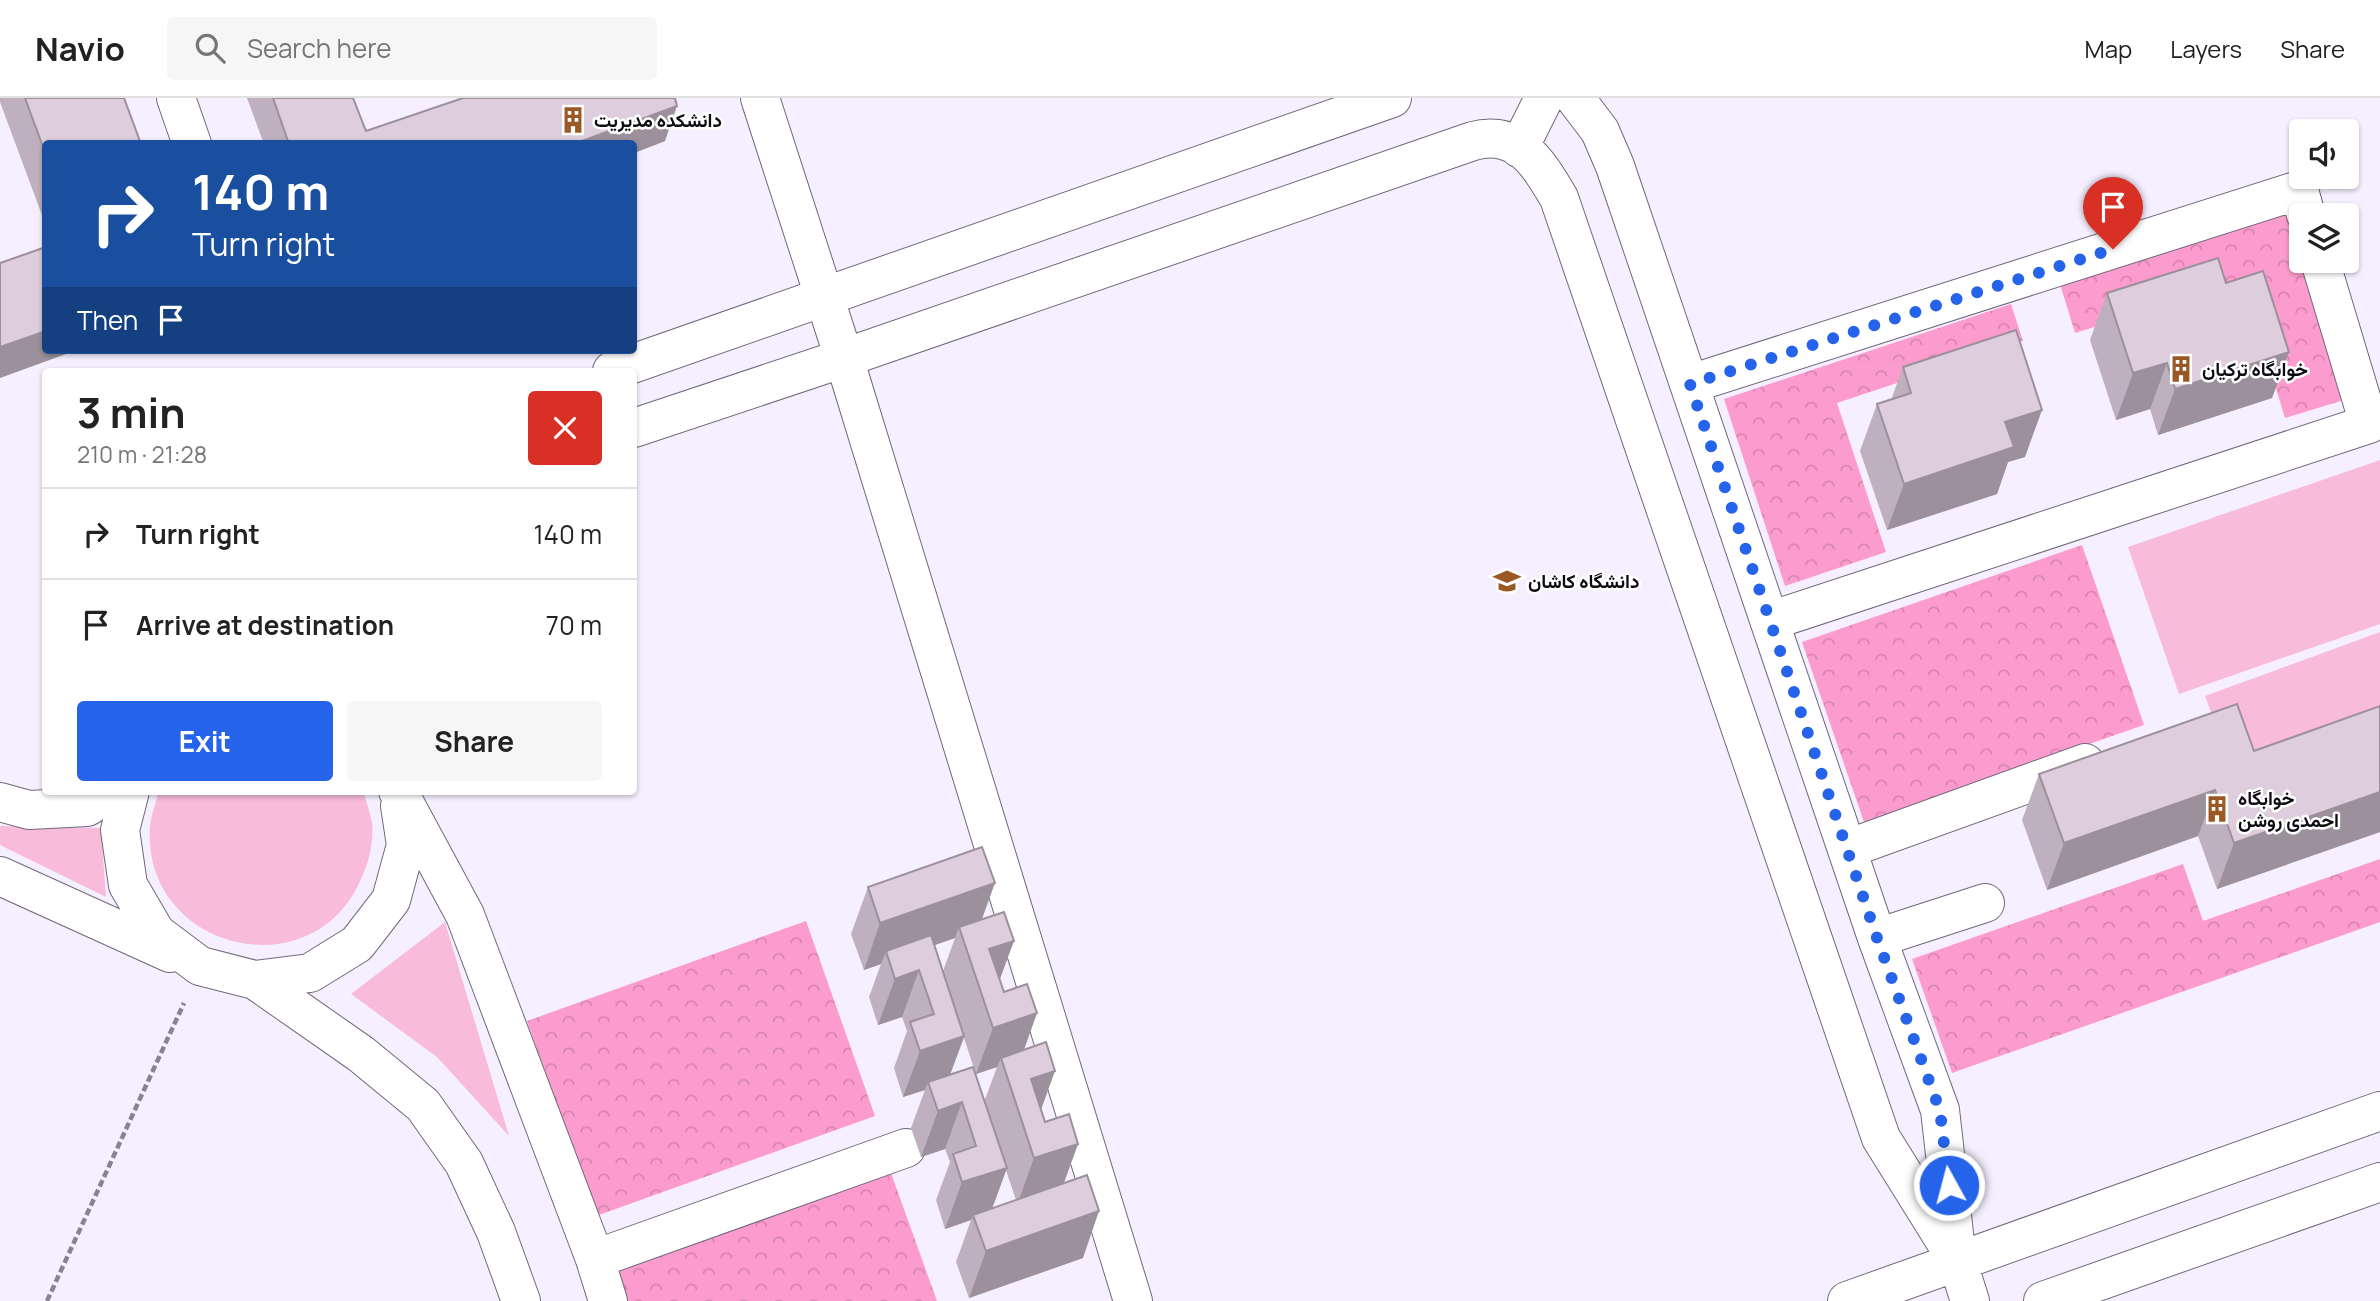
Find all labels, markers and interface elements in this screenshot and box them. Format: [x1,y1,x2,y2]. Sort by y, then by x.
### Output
search box [167,17,657,80]
text: Navio [35,26,125,71]
icon: search [191,29,229,67]
text: Search here [247,30,391,66]
text: Map [2085,32,2132,65]
text: Layers [2170,32,2242,65]
text: Share [2280,32,2345,65]
building icon: دانشکده مدیریت [558,105,588,135]
place label: دانشکده مدیریت [594,107,722,133]
map controls [2289,119,2359,273]
button: sound [2289,119,2359,189]
text: 140 m [192,158,329,225]
icon: right [77,168,168,259]
pin [2083,177,2143,249]
icon: arrive [2094,188,2132,226]
button: layers [2289,203,2359,273]
text: Turn right [192,222,335,266]
icon: arrive [152,301,190,339]
text: Then [77,302,138,338]
building icon: خوابگاه ترکیان [2166,354,2196,384]
place label: خوابگاه ترکیان [2202,356,2308,382]
text: 3 min [77,383,186,441]
button: close [528,391,602,465]
text: 210 m · 21:28 [77,438,207,470]
icon: right [77,515,115,553]
text: Turn right [136,516,260,552]
text: 140 m [533,516,602,552]
school or university icon: دانشگاه کاشان [1492,566,1522,596]
place label: دانشگاه کاشان [1528,568,1639,594]
icon: arrive [77,606,115,644]
text: Arrive at destination [136,607,394,643]
text: 70 m [546,607,602,643]
button: Exit [77,701,333,781]
button: Share [347,701,602,781]
place label: خوابگاه احمدی روشن [2238,785,2339,833]
building icon: خوابگاه احمدی روشن [2202,794,2232,824]
position arrow [1912,1148,1986,1222]

